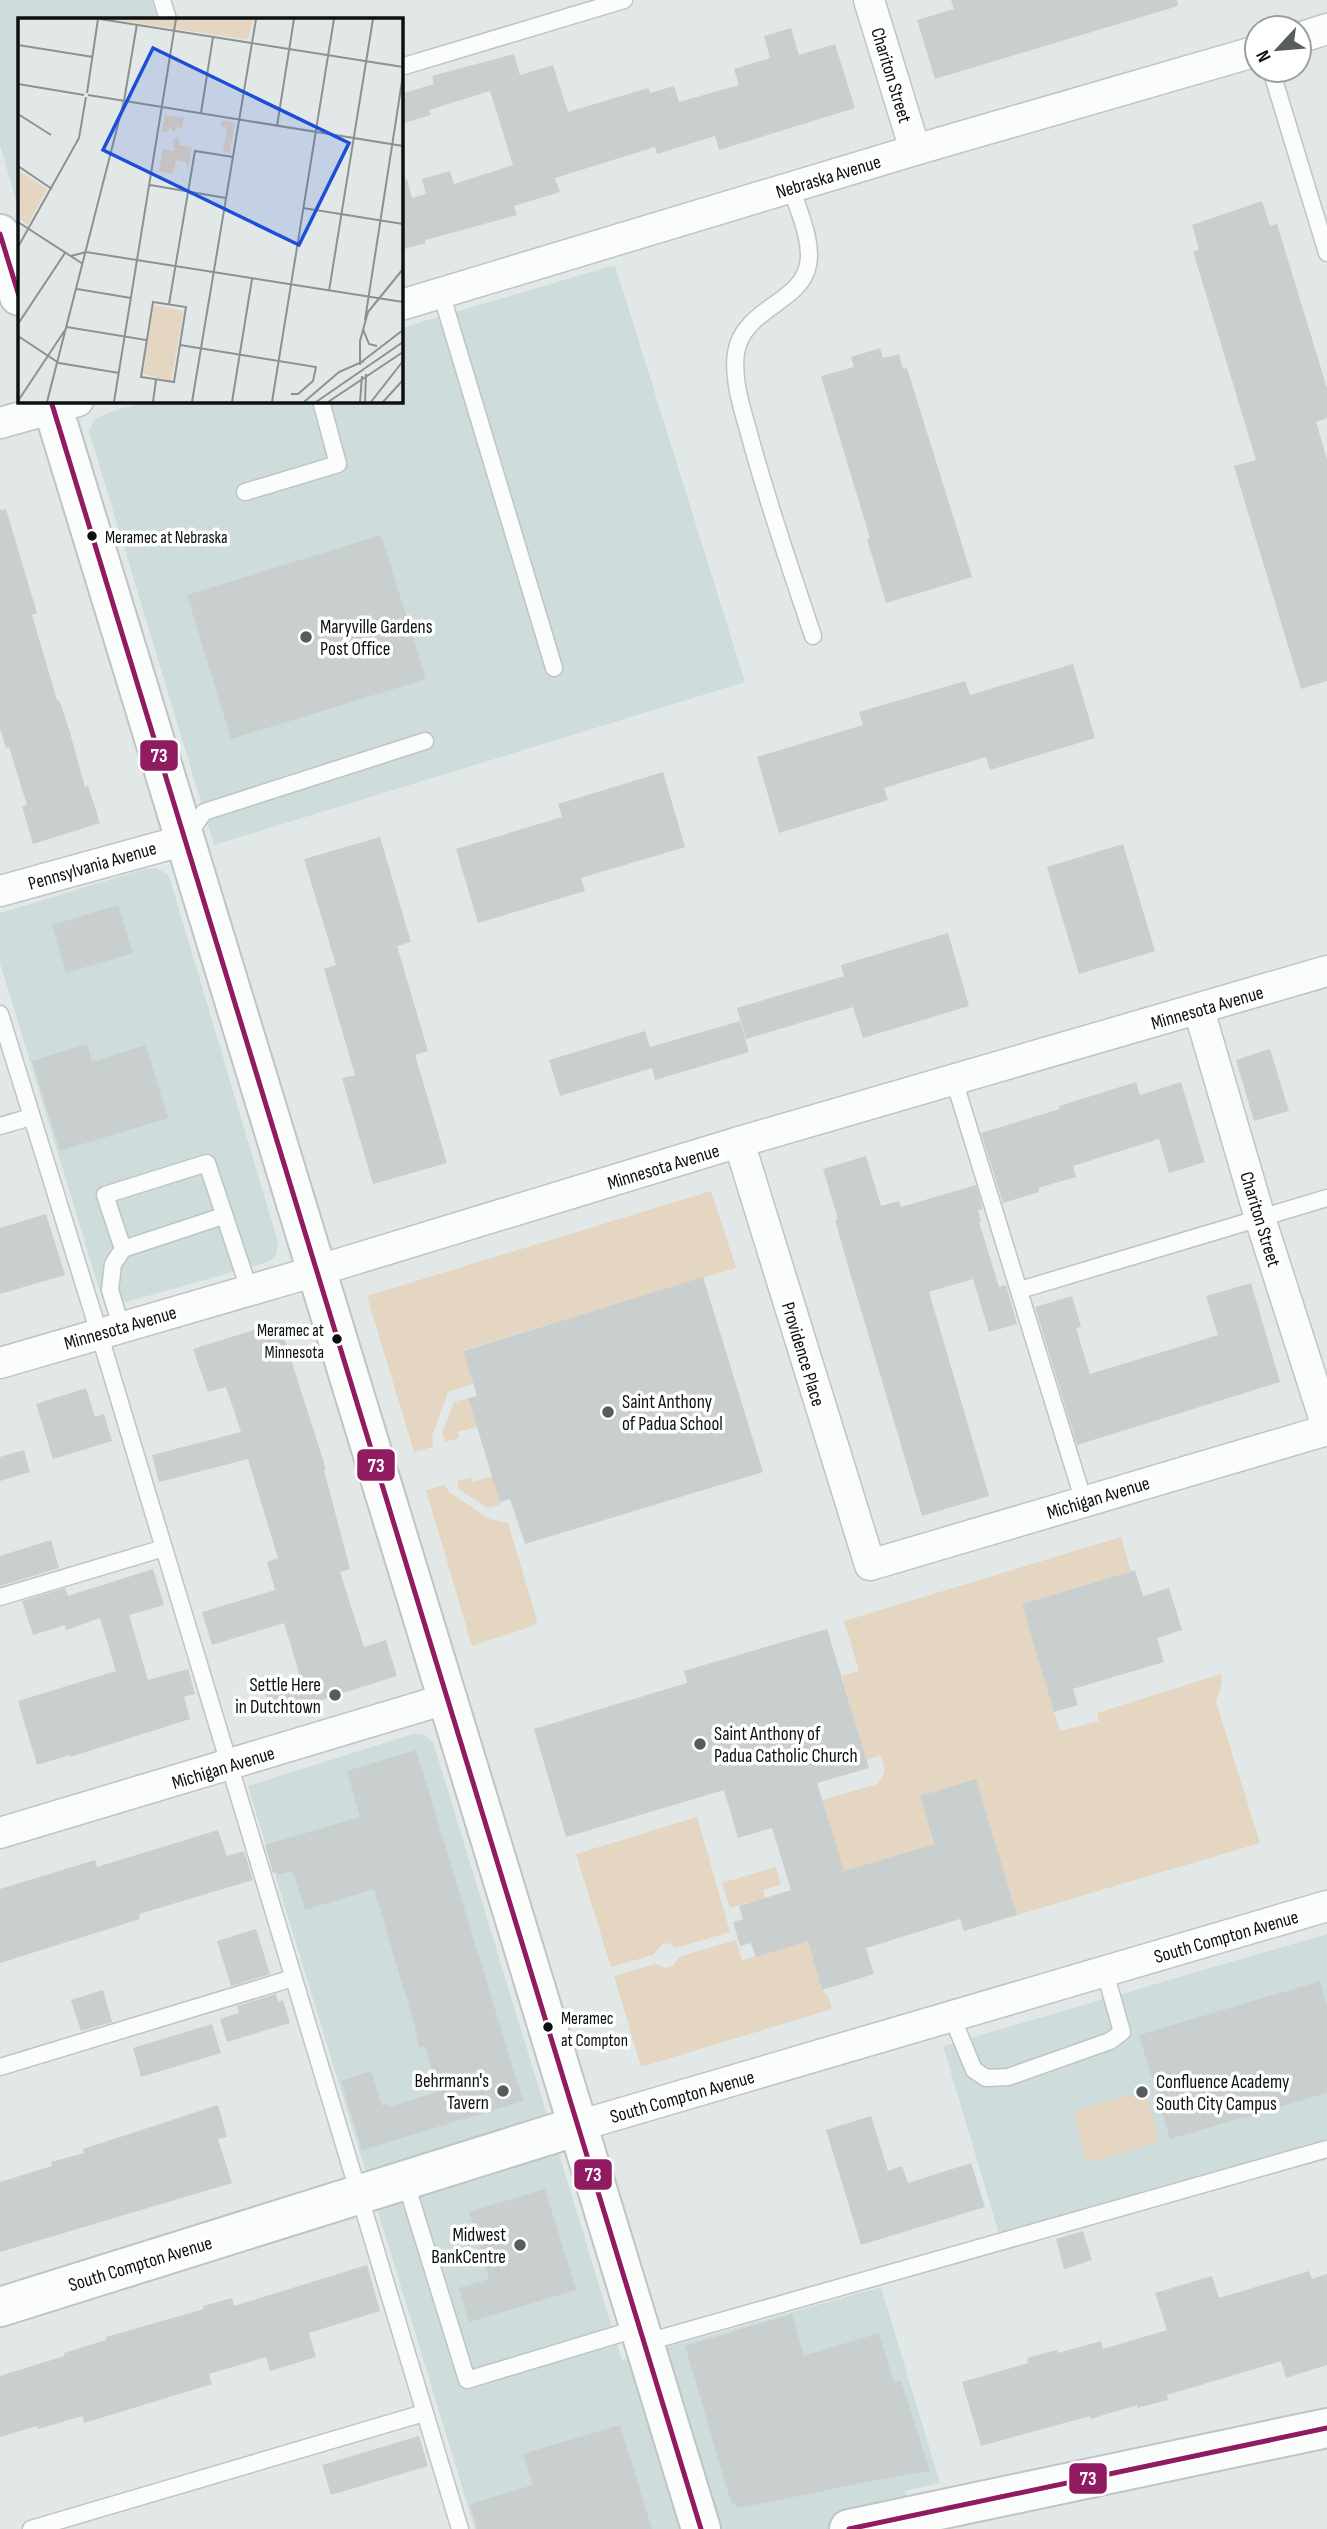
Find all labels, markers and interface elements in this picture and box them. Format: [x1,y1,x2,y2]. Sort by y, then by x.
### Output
north arrow [1243,14,1313,84]
inset map [18,18,402,402]
street label: Chariton Street [865,25,916,126]
text: N [1252,46,1277,65]
street label: Nebraska Avenue [773,151,884,204]
place label: Meramec at Nebraska [105,528,228,548]
marker: Meramec at Nebraska [85,529,99,543]
place label: Maryville Gardens Post Office [320,616,433,661]
marker: Maryville Gardens Post Office [298,629,314,645]
line badge: 73 [139,739,179,772]
text: 73 [151,745,167,768]
street label: Pennsylvania Avenue [26,837,159,896]
street label: Minnesota Avenue [1149,981,1266,1035]
street label: Minnesota Avenue [605,1139,722,1195]
street label: Chariton Street [1234,1169,1285,1270]
street label: Providence Place [776,1300,829,1409]
street label: Minnesota Avenue [62,1301,179,1355]
place label: Meramec at Minnesota [257,1321,324,1363]
marker: Meramec at Minnesota [330,1332,344,1346]
place label: Saint Anthony of Padua School [622,1391,723,1436]
marker: Saint Anthony of Padua School [600,1404,616,1420]
line badge: 73 [356,1448,396,1482]
text: 73 [368,1455,384,1478]
street label: Michigan Avenue [1044,1472,1153,1525]
place label: Settle Here in Dutchtown [235,1674,321,1719]
marker: Settle Here in Dutchtown [327,1687,343,1703]
place label: Saint Anthony of Padua Catholic Church [714,1723,858,1768]
marker: Saint Anthony of Padua Catholic Church [692,1736,708,1752]
street label: Michigan Avenue [169,1742,278,1795]
street label: South Compton Avenue [1152,1906,1301,1969]
place label: Meramec at Compton [561,2009,628,2051]
marker: Meramec at Compton [541,2020,555,2034]
street label: South Compton Avenue [608,2066,757,2129]
place label: Behrmann's Tavern [414,2070,489,2115]
place label: Confluence Academy South City Campus [1156,2071,1290,2116]
marker: Behrmann's Tavern [495,2083,511,2099]
marker: Confluence Academy South City Campus [1134,2084,1150,2100]
line badge: 73 [573,2158,613,2191]
text: 73 [585,2164,601,2187]
place label: Midwest BankCentre [431,2224,506,2269]
street label: South Compton Avenue [66,2232,215,2297]
marker: Midwest BankCentre [512,2237,528,2253]
line badge: 73 [1068,2462,1108,2495]
text: 73 [1080,2468,1096,2491]

